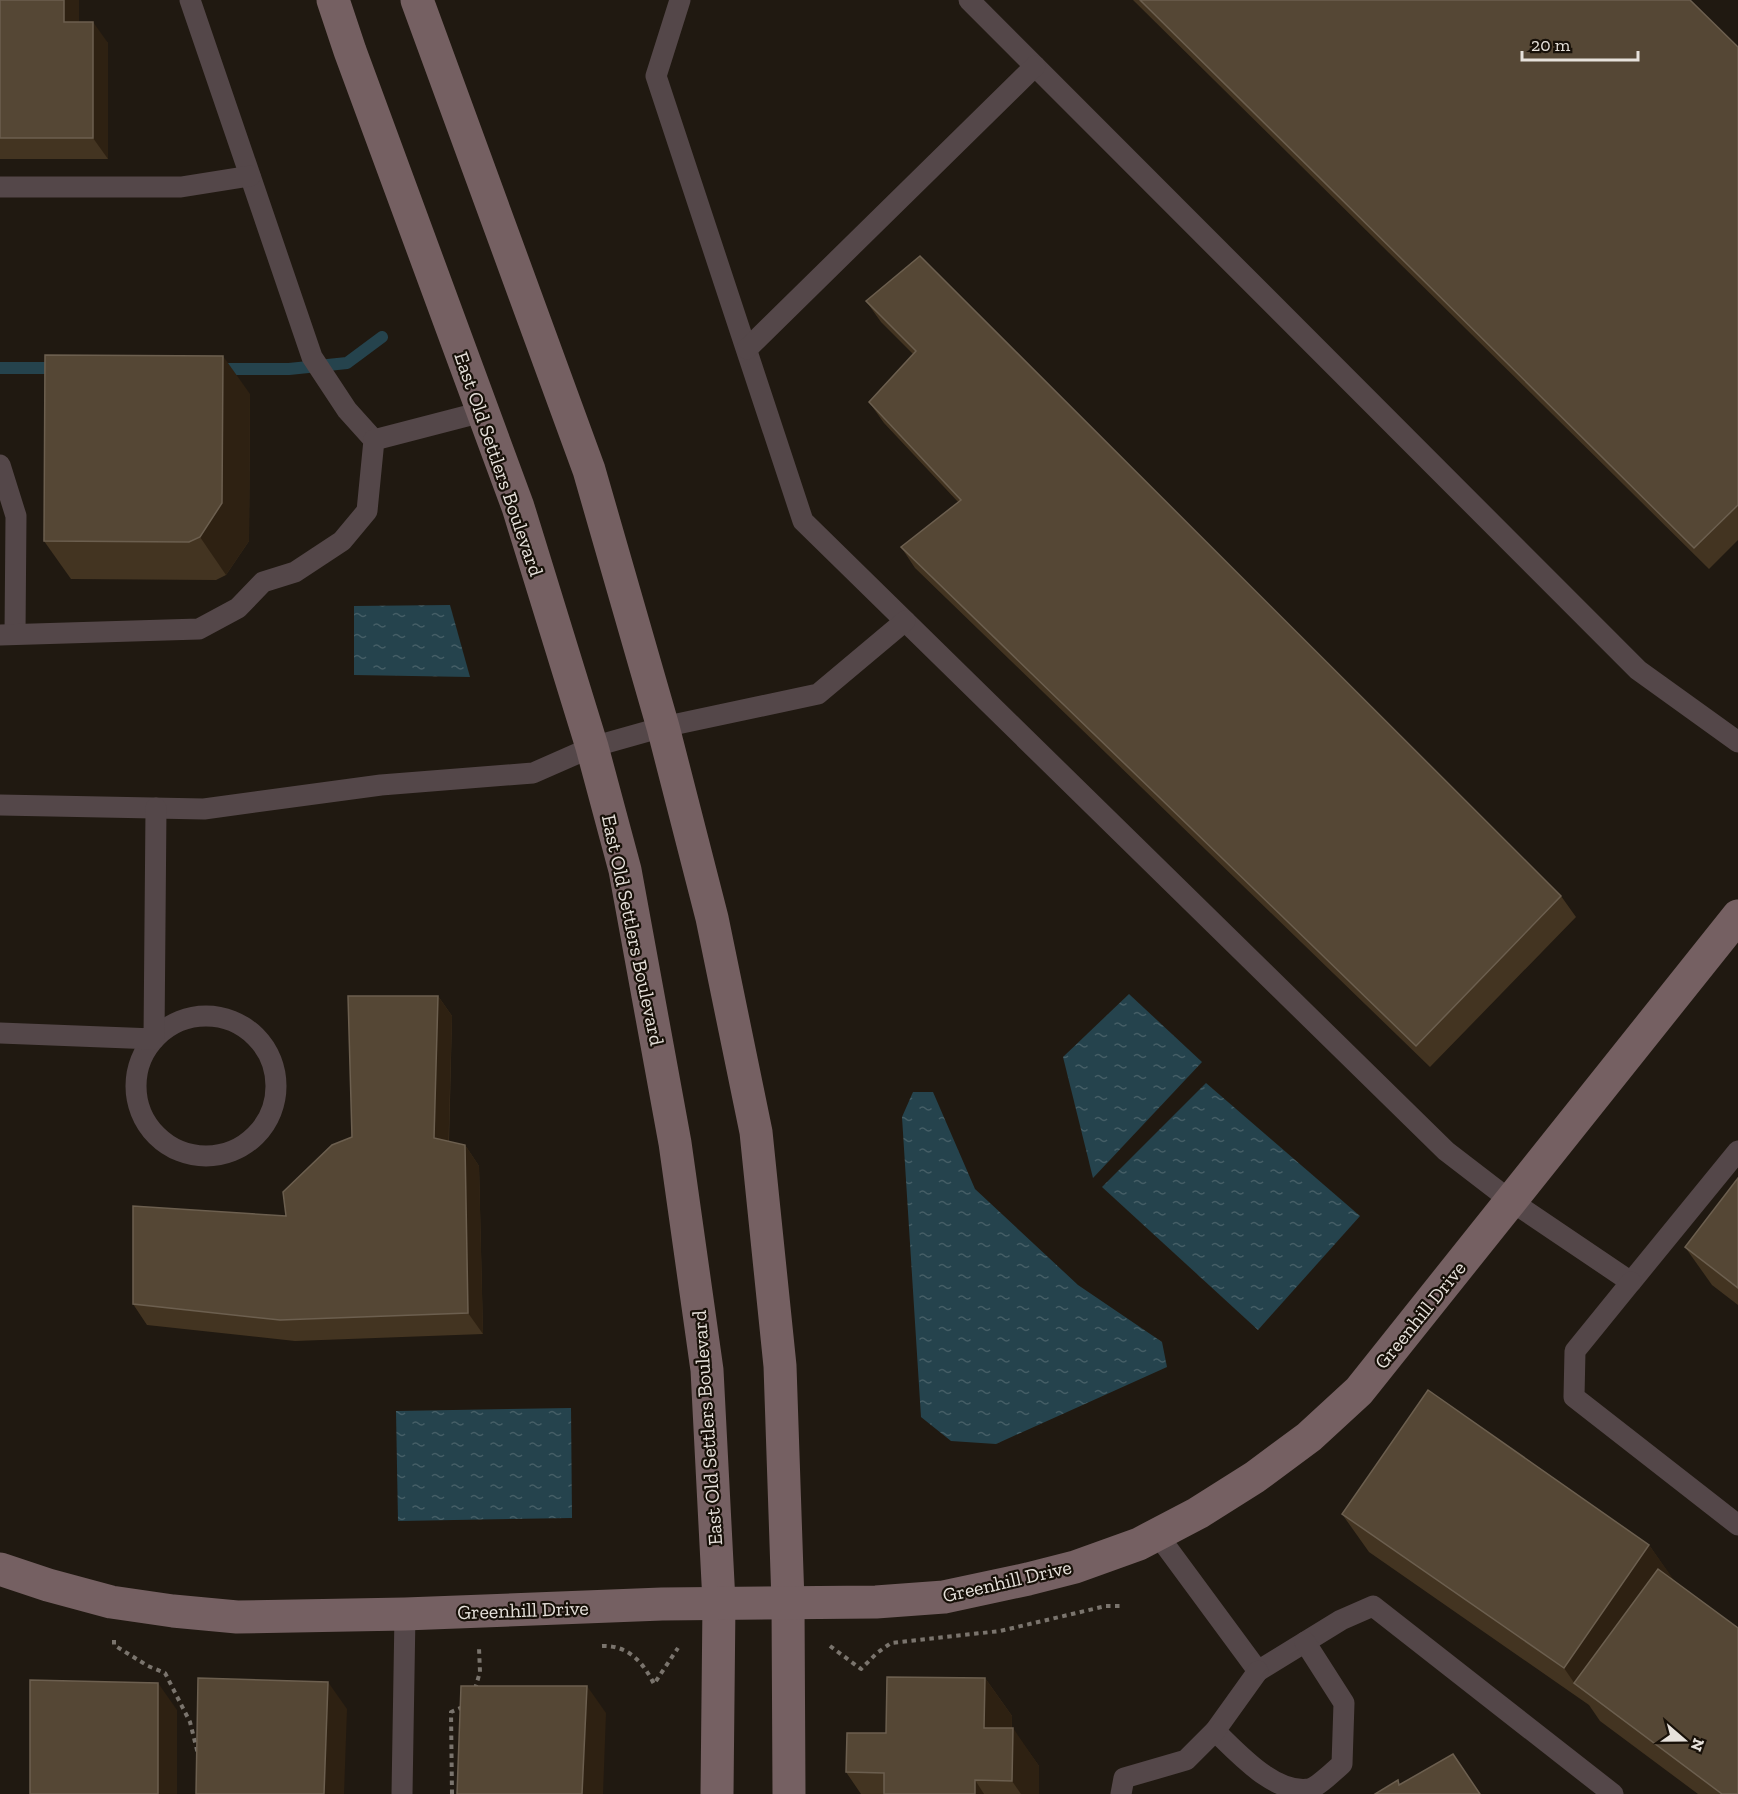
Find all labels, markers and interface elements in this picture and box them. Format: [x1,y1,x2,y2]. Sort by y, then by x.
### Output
scale bar [1522,24,1638,62]
text: 20 m [1531,34,1571,56]
street label: East Old Settlers Boulevard [449,349,549,579]
street label: East Old Settlers Boulevard [597,812,669,1048]
street label: Greenhill Drive [1369,1256,1471,1374]
street label: East Old Settlers Boulevard [687,1310,727,1546]
street label: Greenhill Drive [940,1555,1074,1607]
street label: Greenhill Drive [457,1596,589,1624]
north arrow [1654,1710,1714,1770]
text: N [1687,1736,1709,1754]

